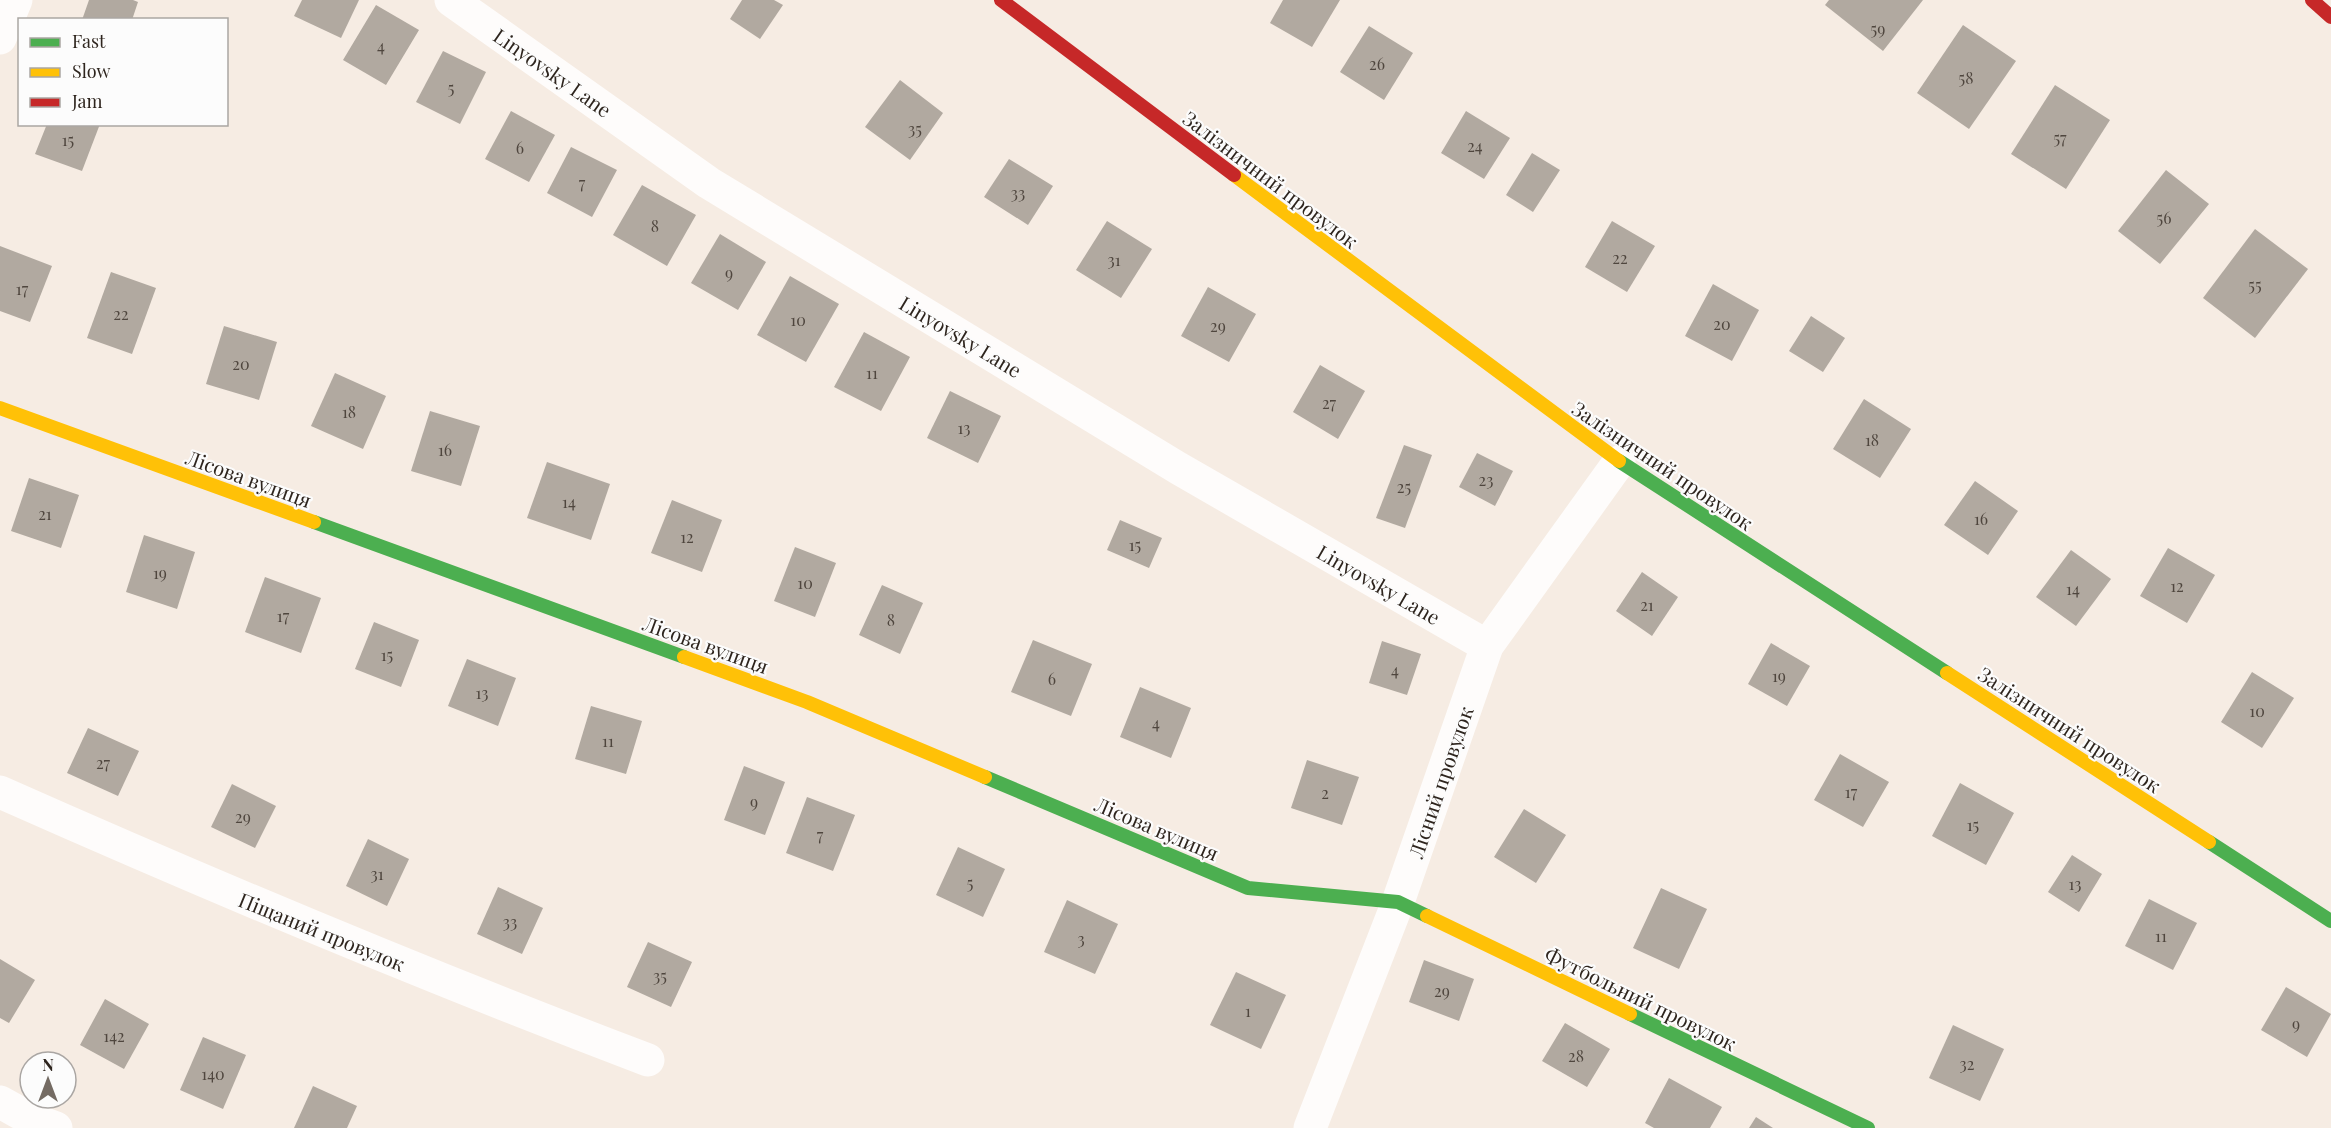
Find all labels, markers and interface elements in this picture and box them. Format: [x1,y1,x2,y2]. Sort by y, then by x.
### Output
legend [18,18,228,126]
house number: 59 [1871,18,1885,39]
street label: Linyovsky Lane [489,21,617,123]
text: Fast [72,29,106,53]
house number: 4 [377,35,385,56]
house number: 26 [1369,53,1385,74]
text: Slow [72,59,110,83]
house number: 58 [1959,67,1973,88]
house number: 5 [448,77,454,98]
text: Jam [71,89,102,113]
street label: Залізничний провулок [1178,104,1365,254]
house number: 35 [908,118,922,139]
house number: 57 [2053,127,2067,148]
house number: 15 [62,129,74,150]
house number: 24 [1467,135,1483,156]
house number: 6 [516,137,524,158]
house number: 7 [579,172,586,193]
house number: 33 [1011,182,1025,203]
house number: 56 [2157,207,2171,228]
house number: 8 [651,215,659,236]
house number: 22 [1612,247,1628,268]
house number: 31 [1107,249,1121,270]
house number: 9 [725,262,733,283]
house number: 55 [2248,274,2262,295]
house number: 17 [16,278,29,299]
street label: Linyovsky Lane [895,289,1027,383]
house number: 22 [113,303,129,324]
house number: 10 [790,309,806,330]
house number: 20 [1713,313,1731,334]
house number: 29 [1210,315,1226,336]
house number: 20 [232,353,250,374]
house number: 11 [866,362,878,383]
house number: 27 [1322,392,1337,413]
street label: Залізничний провулок [1567,394,1759,536]
house number: 18 [342,401,356,422]
house number: 13 [958,417,970,438]
house number: 18 [1865,429,1879,450]
house number: 16 [438,439,452,460]
street label: Лісова вулиця [182,442,316,513]
house number: 23 [1479,469,1493,490]
house number: 25 [1397,476,1411,497]
house number: 14 [562,491,576,512]
house number: 21 [38,503,52,524]
house number: 16 [1974,508,1988,529]
house number: 12 [680,526,694,547]
house number: 15 [1129,534,1141,555]
street label: Linyovsky Lane [1312,538,1446,630]
house number: 19 [153,562,167,583]
house number: 10 [797,572,813,593]
house number: 12 [2170,575,2184,596]
house number: 14 [2066,578,2080,599]
house number: 21 [1640,594,1654,615]
house number: 17 [277,605,290,626]
street label: Лісова вулиця [639,608,773,679]
house number: 8 [887,609,895,630]
house number: 15 [381,644,393,665]
house number: 4 [1391,659,1399,680]
street label: Залізничний провулок [1973,660,2167,799]
house number: 19 [1772,665,1786,686]
house number: 6 [1048,668,1056,689]
house number: 13 [476,682,488,703]
house number: 10 [2249,700,2265,721]
street label: Лісний провулок [1401,702,1479,862]
house number: 4 [1152,712,1160,733]
house number: 11 [602,730,614,751]
house number: 27 [96,752,111,773]
house number: 17 [1845,781,1858,802]
house number: 2 [1321,782,1329,803]
street label: Лісова вулиця [1090,789,1223,866]
house number: 9 [750,791,758,812]
house number: 29 [235,806,251,827]
house number: 15 [1967,814,1979,835]
house number: 7 [817,824,824,845]
house number: 31 [370,863,384,884]
house number: 5 [967,872,973,893]
house number: 13 [2069,873,2081,894]
street label: Піщаний провулок [235,885,410,977]
house number: 33 [503,911,517,932]
house number: 11 [2155,925,2167,946]
house number: 3 [1077,928,1085,949]
street label: Футбольний провулок [1541,940,1742,1056]
house number: 35 [653,965,667,986]
house number: 29 [1434,980,1450,1001]
house number: 1 [1245,1000,1251,1021]
house number: 9 [2292,1013,2300,1034]
house number: 142 [103,1025,125,1046]
house number: 28 [1568,1045,1584,1066]
north arrow [18,1050,78,1110]
house number: 32 [1960,1053,1974,1074]
text: N [42,1054,54,1075]
house number: 140 [201,1063,225,1084]

